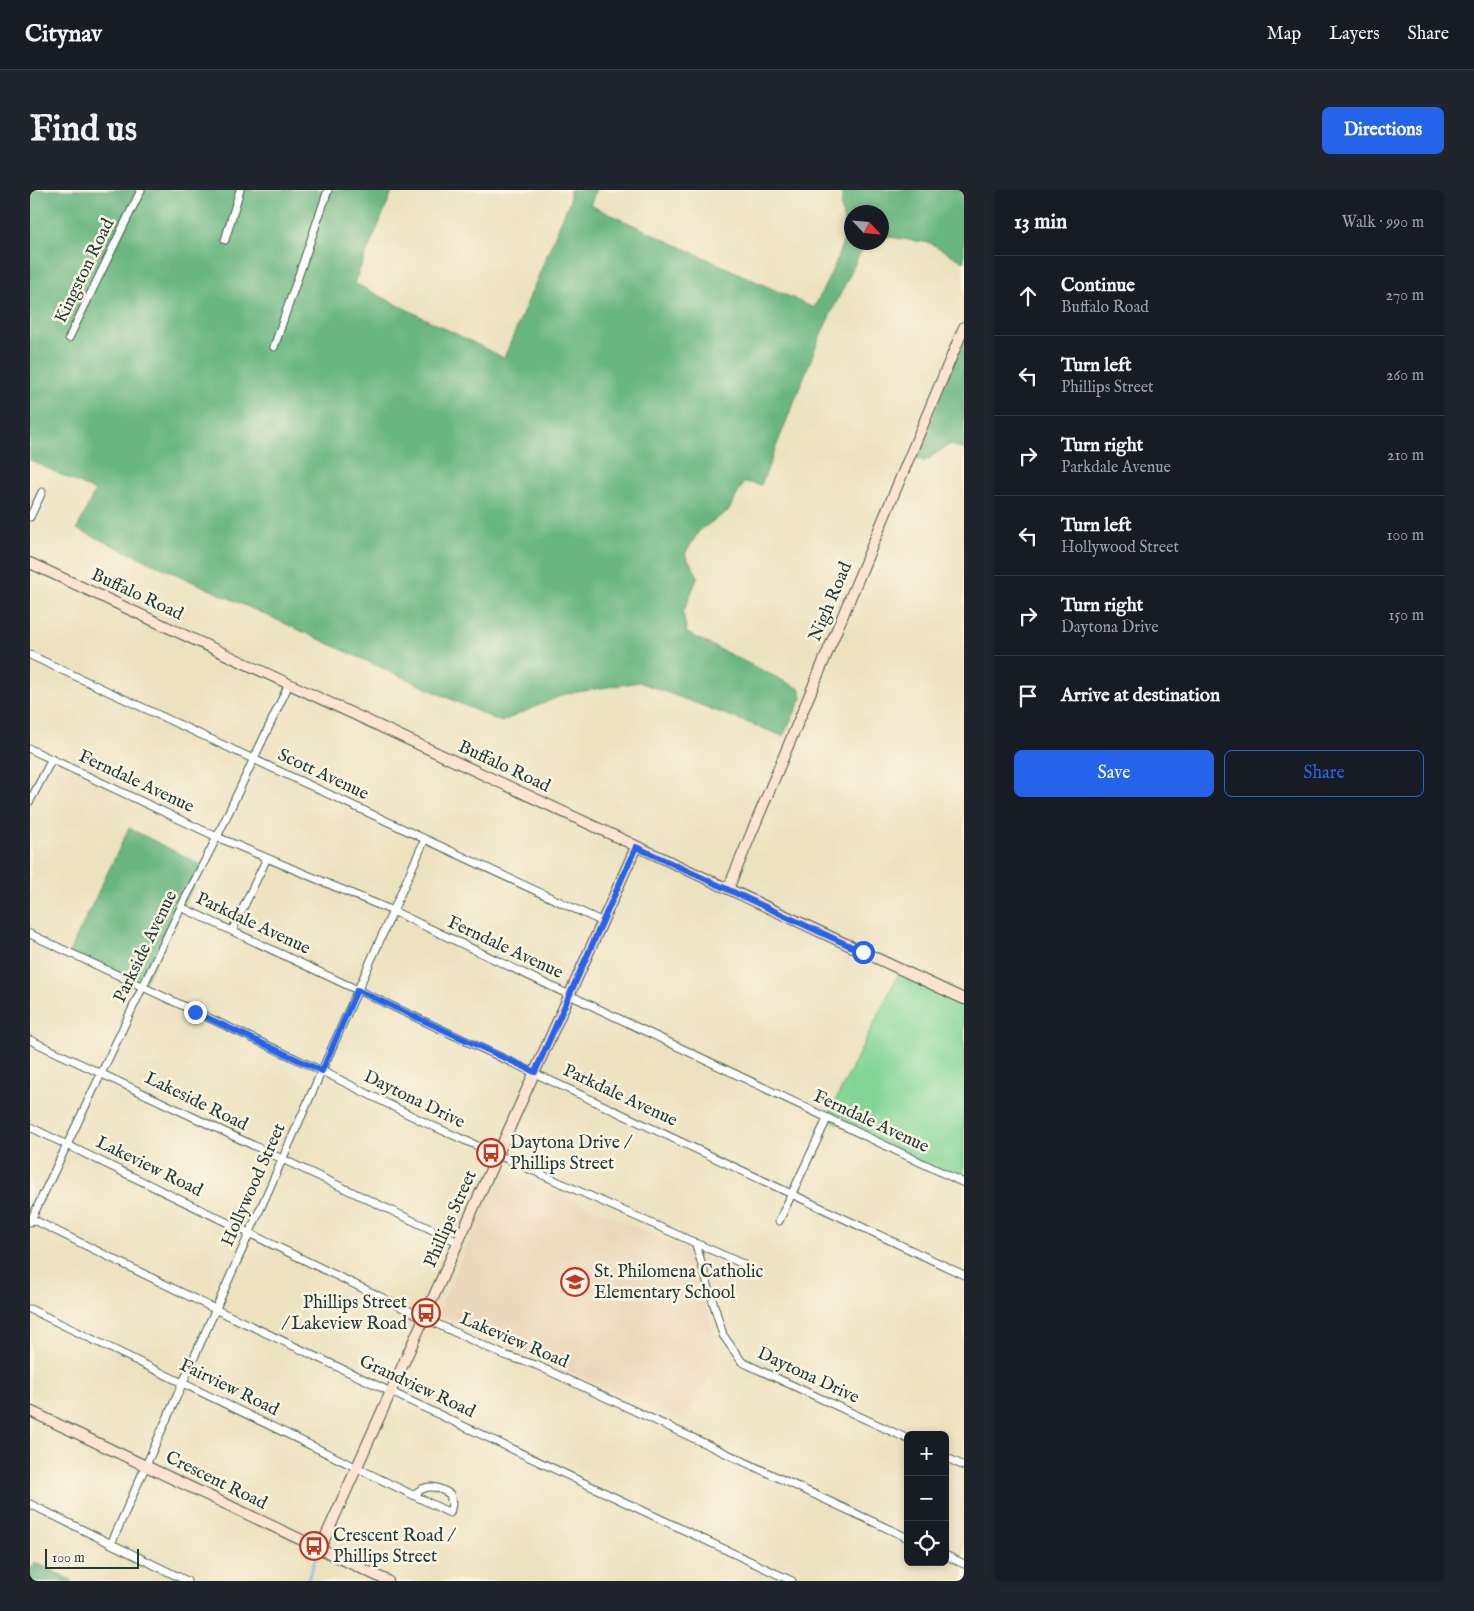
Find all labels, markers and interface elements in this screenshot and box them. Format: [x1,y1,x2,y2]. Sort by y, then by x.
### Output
text: Citynav [25,19,102,50]
text: Map [1267,23,1301,46]
text: Layers [1329,23,1380,46]
text: Share [1408,23,1449,46]
button: Directions [1322,107,1444,154]
text: Find us [30,108,137,153]
north arrow [844,205,889,250]
text: 13 min [1014,209,1067,236]
text: Walk · 990 m [1342,213,1424,233]
street label: Kingston Road [50,215,120,327]
text: Continue [1061,274,1135,298]
icon: ahead [1014,282,1042,310]
text: 270 m [1385,286,1424,306]
text: Buffalo Road [1061,298,1149,318]
text: Turn left [1061,354,1132,378]
icon: left [1014,362,1042,390]
text: 260 m [1386,366,1424,386]
text: Phillips Street [1061,378,1154,398]
text: Turn right [1061,434,1143,458]
icon: right [1014,442,1042,470]
text: 210 m [1387,446,1424,466]
text: Parkdale Avenue [1061,458,1171,478]
text: Turn left [1061,514,1132,538]
icon: left [1014,522,1042,550]
text: 100 m [1387,526,1424,546]
text: Hollywood Street [1061,538,1179,558]
street label: Nigh Road [804,558,858,645]
street label: Buffalo Road [87,564,187,626]
text: Turn right [1061,594,1143,618]
icon: right [1014,602,1042,630]
text: 150 m [1389,606,1424,626]
text: Daytona Drive [1061,618,1159,638]
icon: arrive [1014,682,1042,710]
text: Arrive at destination [1061,684,1220,708]
street label: Buffalo Road [454,736,554,798]
street label: Scott Avenue [274,744,372,806]
street label: Ferndale Avenue [74,745,198,819]
button: Save [1014,750,1214,797]
button: Share [1224,750,1424,797]
street label: Parkside Avenue [109,887,183,1007]
street label: Parkdale Avenue [192,887,314,961]
street label: Ferndale Avenue [443,911,567,985]
route start [852,941,875,964]
route end [184,1001,207,1024]
street label: Parkdale Avenue [559,1059,681,1133]
street label: Daytona Drive [360,1066,468,1134]
street label: Lakeside Road [141,1067,252,1137]
street label: Ferndale Avenue [809,1085,933,1159]
street label: Hollywood Street [217,1120,291,1250]
street label: Lakeview Road [92,1131,206,1203]
place label: Daytona Drive / Phillips Street [510,1132,633,1176]
bus stop icon: Daytona Drive / Phillips Street [476,1138,506,1168]
street label: Phillips Street [419,1167,483,1271]
place label: St. Philomena Catholic Elementary School [594,1261,764,1305]
school or university icon: St. Philomena Catholic Elementary School [560,1267,590,1297]
place label: Phillips Street / Lakeview Road [281,1292,407,1336]
bus stop icon: Phillips Street / Lakeview Road [411,1298,441,1328]
street label: Lakeview Road [456,1308,572,1374]
street label: Daytona Drive [753,1342,863,1410]
street label: Grandview Road [355,1350,479,1424]
street label: Fairview Road [176,1354,283,1422]
map controls [904,1431,949,1566]
button: + [904,1431,949,1476]
street label: Crescent Road [161,1446,271,1516]
button: − [904,1476,949,1521]
button: locate [904,1521,949,1566]
place label: Crescent Road / Phillips Street [333,1525,456,1569]
bus stop icon: Crescent Road / Phillips Street [299,1531,329,1561]
scale bar [45,1546,139,1569]
text: 100 m [52,1549,85,1567]

